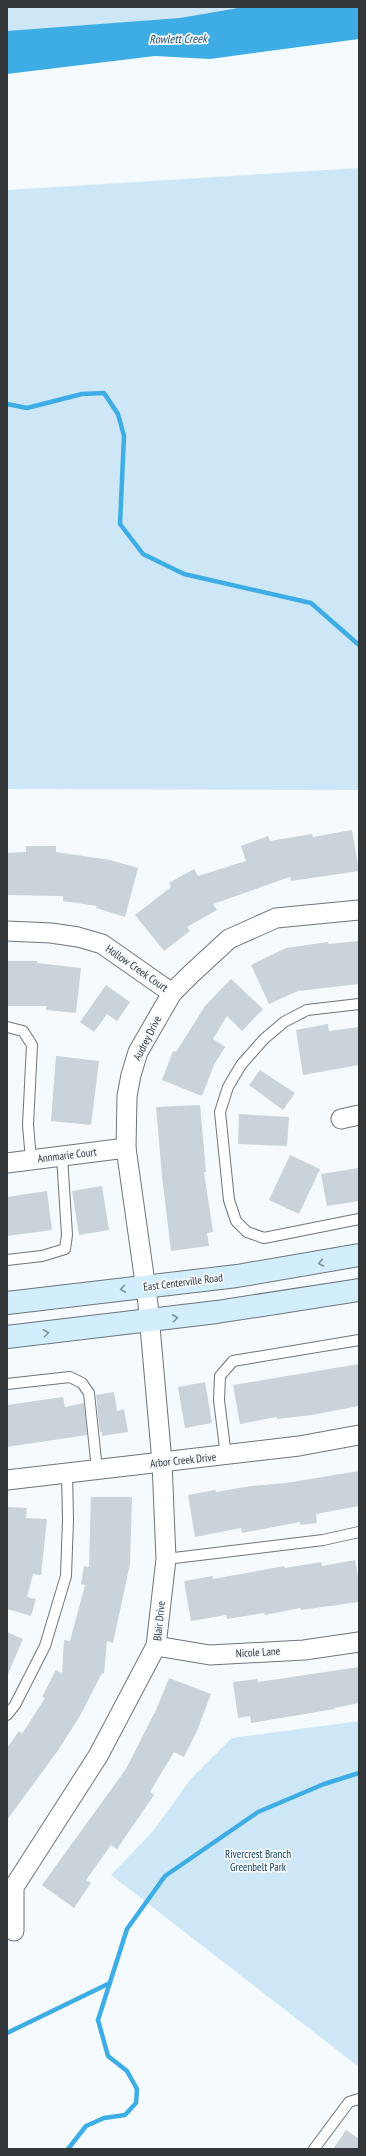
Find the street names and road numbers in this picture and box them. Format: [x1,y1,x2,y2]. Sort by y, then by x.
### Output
street label: Hollow Creek Court [103,941,171,995]
street label: Audrey Drive [130,1013,164,1063]
street label: Annmarie Court [37,1144,97,1166]
street label: East Centerville Road [142,1270,224,1294]
street label: Arbor Creek Drive [149,1450,217,1470]
street label: Blair Drive [150,1600,168,1642]
street label: Nicole Lane [235,1644,281,1660]

